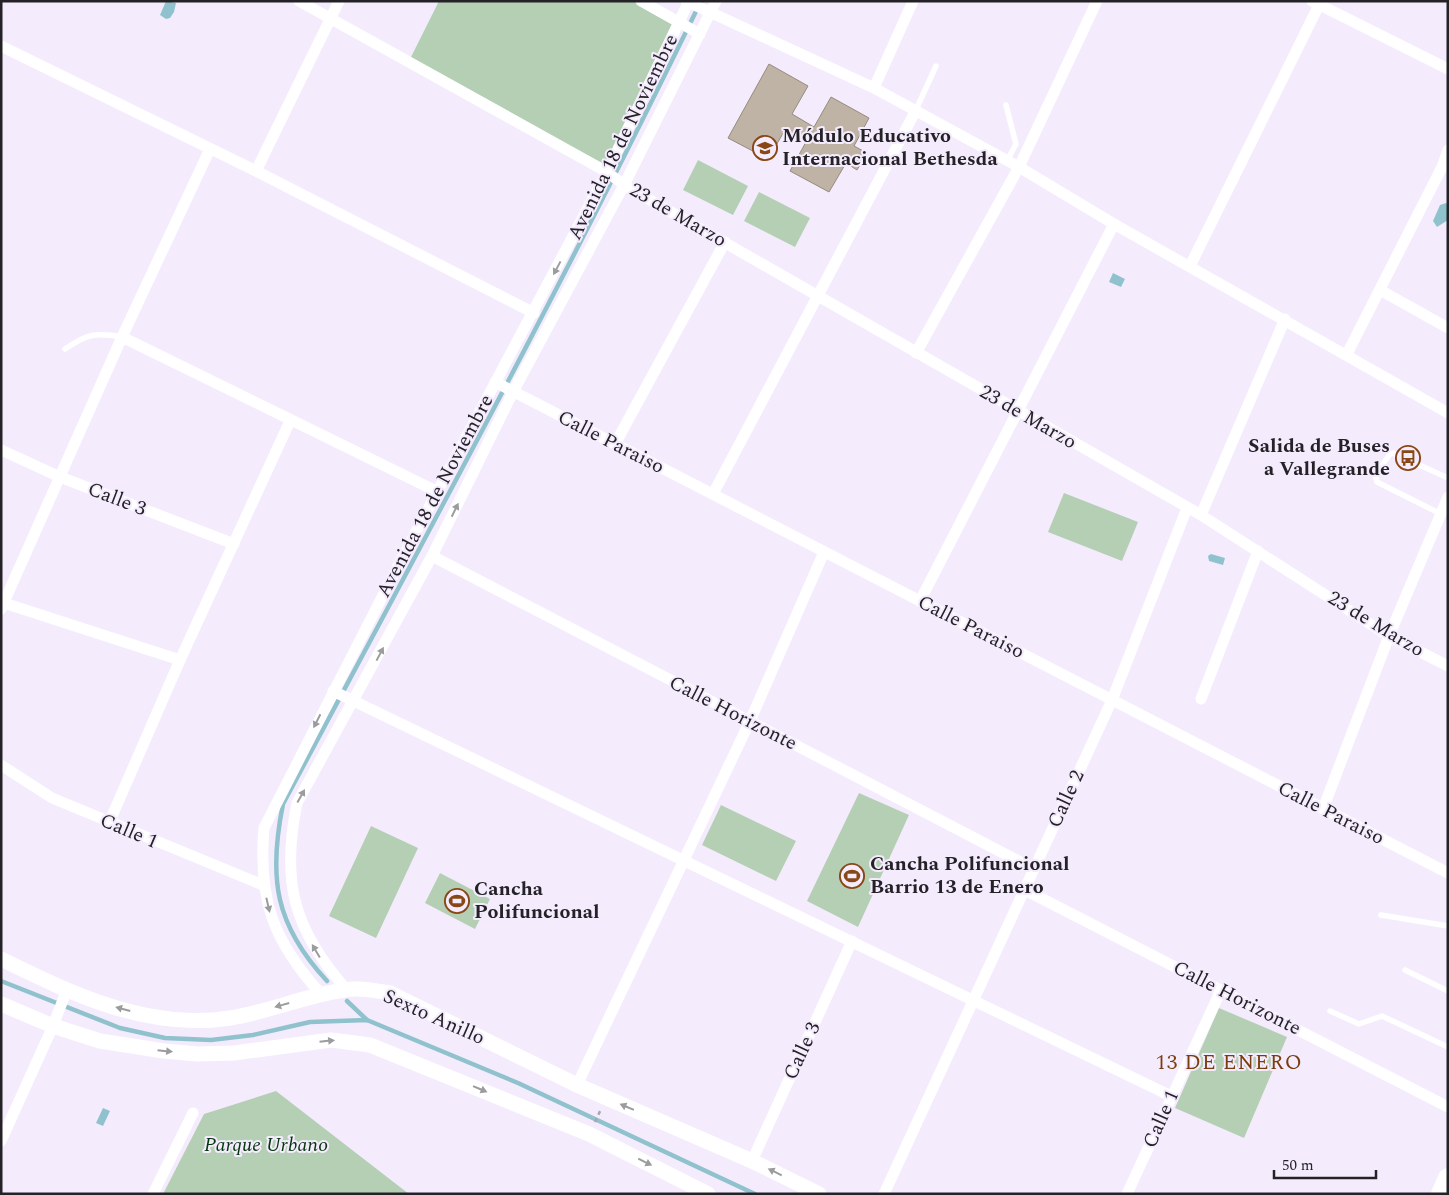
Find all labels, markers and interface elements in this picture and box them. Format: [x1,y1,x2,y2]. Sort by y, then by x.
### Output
street label: Avenida 18 de Noviembre [560,29,686,245]
place label: Módulo Educativo Internacional Bethesda [782,121,998,174]
school or university icon: Módulo Educativo Internacional Bethesda [752,135,778,161]
street label: 23 de Marzo [624,175,732,255]
one-way arrow [553,260,561,275]
street label: 23 de Marzo [974,377,1082,457]
street label: Avenida 18 de Noviembre [369,389,501,603]
street label: Calle Paraiso [552,402,670,482]
place label: Salida de Buses a Vallegrande [1248,431,1390,484]
bus stop icon: Salida de Buses a Vallegrande [1395,445,1421,471]
street label: Calle 3 [83,474,151,524]
one-way arrow [451,503,459,517]
street label: 23 de Marzo [1322,583,1430,665]
street label: Calle Paraiso [912,587,1030,667]
one-way arrow [375,647,384,660]
street label: Calle Horizonte [664,668,802,758]
one-way arrow [313,714,321,728]
street label: Calle 2 [1040,765,1092,833]
street label: Calle Paraiso [1272,773,1390,853]
one-way arrow [297,788,305,803]
street label: Calle 1 [95,805,163,857]
place label: Cancha Polifuncional Barrio 13 de Enero [870,849,1070,902]
sports icon: Cancha Polifuncional Barrio 13 de Enero [839,863,865,889]
place label: Cancha Polifuncional [474,874,599,927]
sports icon: Cancha Polifuncional [444,888,470,914]
one-way arrow [264,898,272,913]
one-way arrow [312,945,321,958]
street label: Calle Horizonte [1168,953,1306,1043]
street label: Sexto Anillo [378,981,490,1053]
one-way arrow [275,1002,290,1010]
one-way arrow [115,1005,130,1013]
street label: Calle 3 [776,1017,828,1085]
one-way arrow [319,1037,335,1045]
one-way arrow [157,1047,173,1055]
district label: 13 DE ENERO [1155,1047,1303,1079]
street label: Calle 1 [1135,1085,1187,1153]
one-way arrow [473,1086,487,1094]
one-way arrow [620,1102,634,1110]
park label: Parque Urbano [204,1130,328,1160]
scale bar [1274,1148,1376,1180]
text: 50 m [1282,1154,1314,1177]
one-way arrow [637,1158,652,1166]
one-way arrow [768,1168,782,1176]

